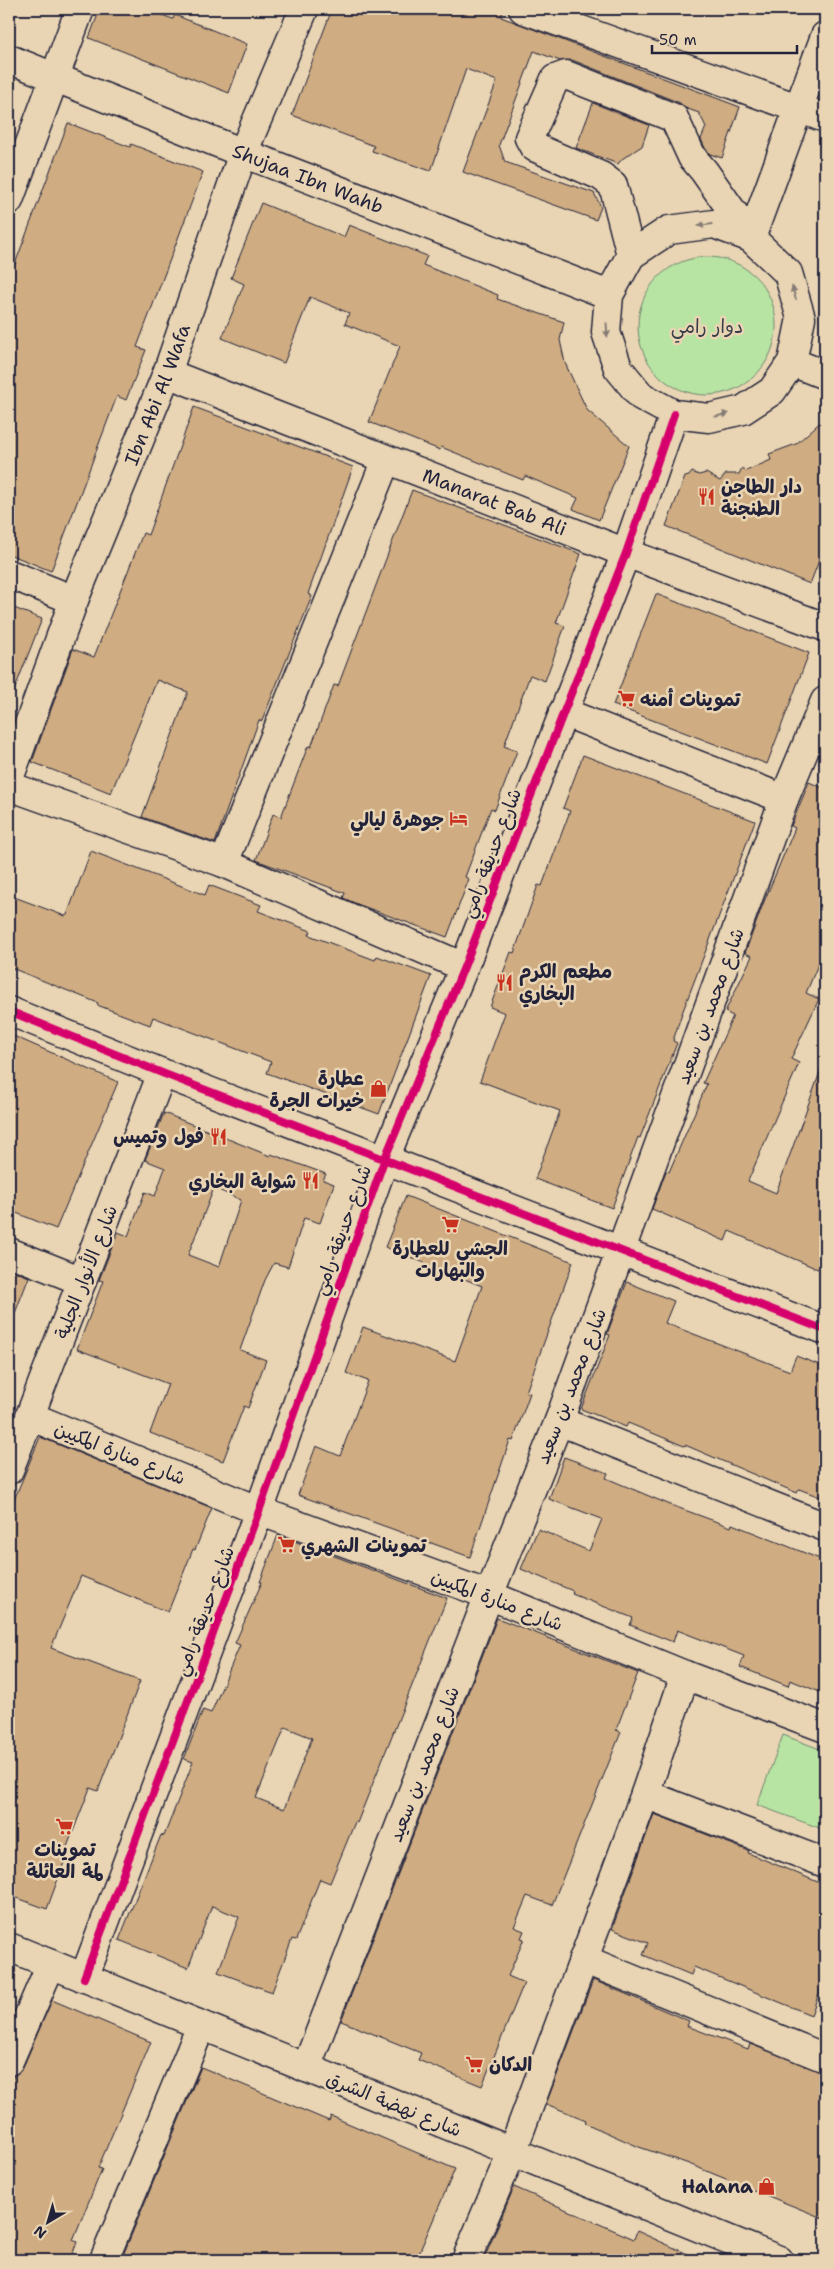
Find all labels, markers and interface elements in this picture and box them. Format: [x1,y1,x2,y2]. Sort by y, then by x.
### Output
scale bar [652,22,796,54]
text: 50 m [659,30,697,50]
street label: Shujaa Ibn Wahb [229,138,387,219]
one-way arrow [696,221,712,229]
one-way arrow [789,285,797,300]
park label: دوار رامي [671,314,743,343]
street label: Ibn Abi Al Wafa [118,321,196,469]
one-way arrow [604,322,612,338]
one-way arrow [715,411,730,419]
street label: Manarat Bab Ali [419,462,570,541]
place label: دار الطاجن الطنجنة [721,474,802,521]
restaurant icon: دار الطاجن الطنجنة [697,487,717,507]
place label: تموينات أمنه [640,687,742,712]
supermarket icon: تموينات أمنه [616,689,636,709]
street label: شارع حديقة رامي [455,785,531,923]
place label: جوهرة ليالي [350,807,444,836]
hotel icon: جوهرة ليالي [448,809,468,829]
street label: شارع محمد بن سعيد [670,924,751,1088]
place label: مطعم الكرم البخاري [519,959,612,1008]
restaurant icon: مطعم الكرم البخاري [495,972,515,992]
place label: عطارة خيرات الجرة [269,1066,364,1113]
shop icon: عطارة خيرات الجرة [368,1079,388,1099]
place label: فول وتميس [113,1124,204,1149]
restaurant icon: فول وتميس [208,1126,228,1146]
street label: شارع حديقة رامي [307,1161,381,1300]
place label: شواية البخاري [189,1169,296,1196]
restaurant icon: شواية البخاري [300,1171,320,1191]
street label: شارع الأنوار الجلية [49,1201,124,1343]
supermarket icon: الجشي للعطارة والبهارات [440,1215,460,1235]
place label: الجشي للعطارة والبهارات [392,1236,508,1283]
street label: شارع محمد بن سعيد [530,1305,613,1468]
street label: شارع منارة المكيين [50,1415,189,1492]
place label: تموينات الشهري [301,1533,428,1560]
supermarket icon: تموينات الشهري [277,1535,297,1555]
street label: شارع حديقة رامي [168,1543,244,1681]
street label: شارع منارة المكيين [427,1563,566,1638]
street label: شارع محمد بن سعيد [383,1683,466,1846]
supermarket icon: تموينات لمة العائلة [55,1816,75,1836]
place label: تموينات لمة العائلة [27,1837,103,1884]
place label: الدكان [489,2052,532,2077]
supermarket icon: الدكان [465,2054,485,2074]
street label: شارع نهضة الشرق [322,2065,465,2143]
place label: Halana [681,2174,753,2199]
shop icon: Halana [757,2176,777,2196]
north arrow [22,2196,72,2246]
text: N [30,2222,50,2243]

